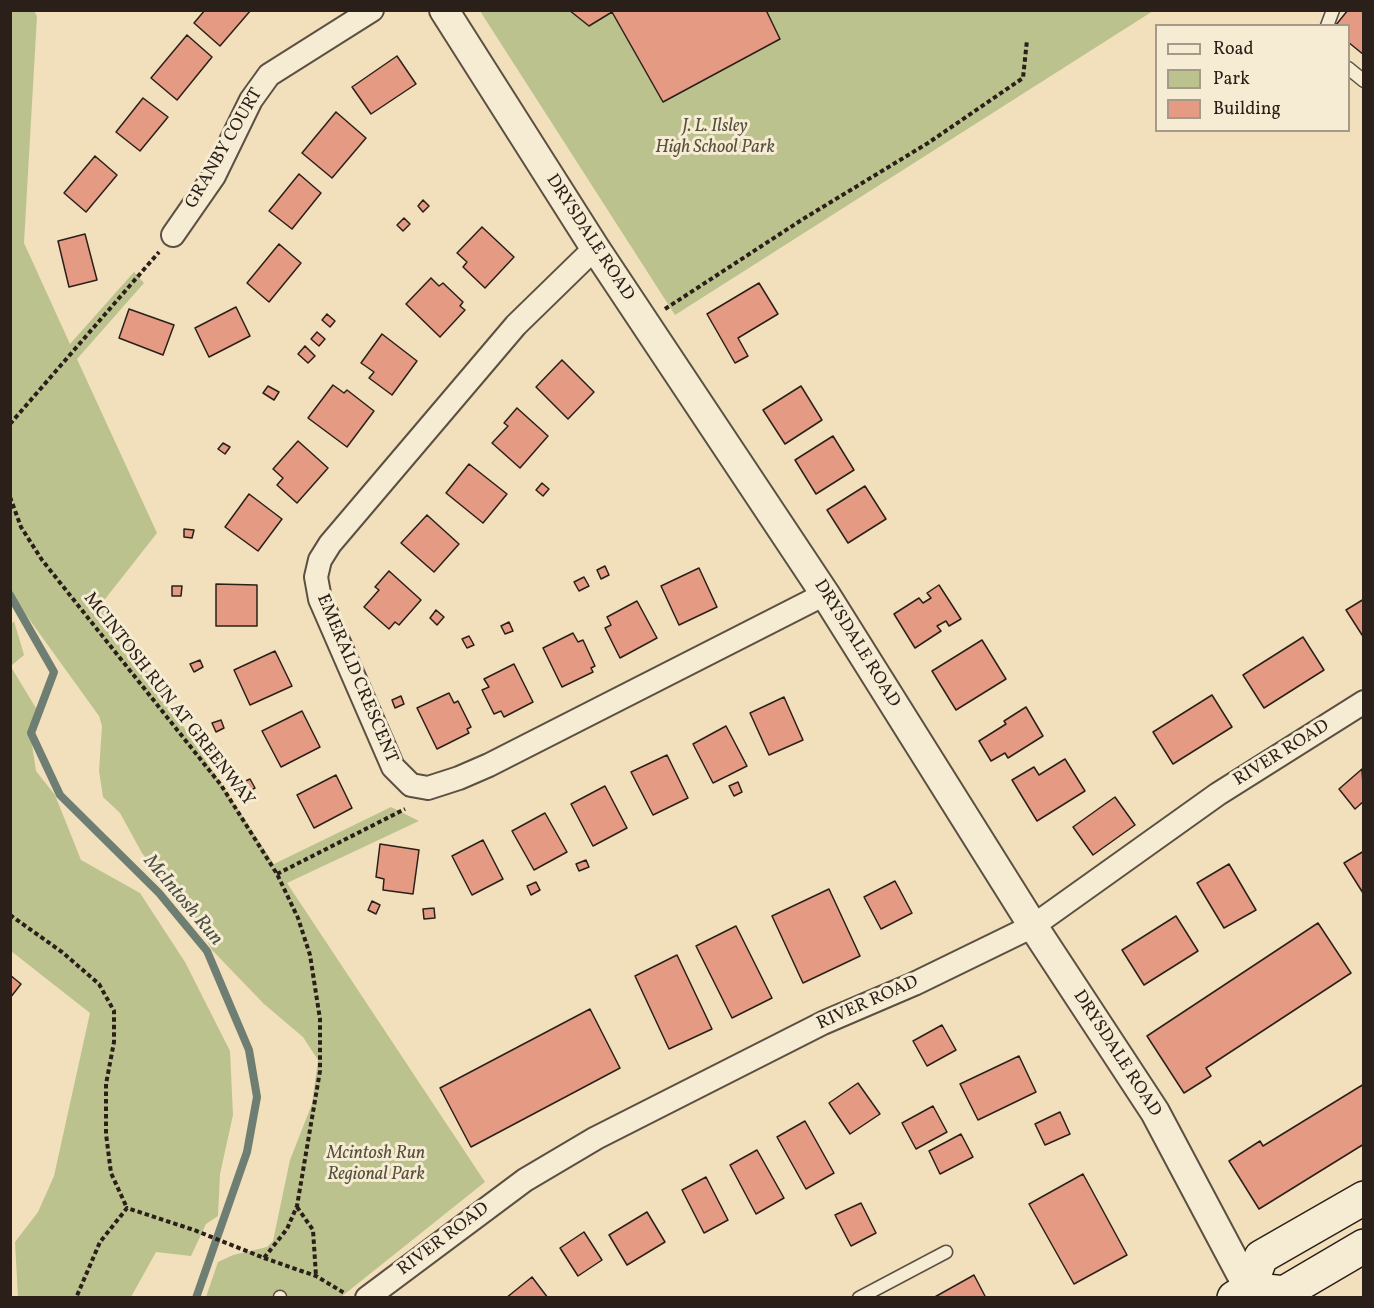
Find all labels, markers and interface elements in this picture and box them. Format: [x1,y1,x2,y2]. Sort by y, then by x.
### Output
legend [1155,24,1350,132]
text: Road [1213,37,1254,62]
text: Park [1213,67,1250,92]
street label: GRANBY COURT [182,85,268,213]
text: Building [1213,97,1281,122]
park label: J. L. Ilsley High School Park [655,117,775,160]
street label: DRYSDALE ROAD [540,171,638,305]
street label: DRYSDALE ROAD [808,576,904,712]
street label: MCINTOSH RUN AT GREENWAY [78,589,258,811]
street label: EMERALD CRESCENT [311,591,401,767]
street label: RIVER ROAD [1230,716,1334,792]
water label: McIntosh Run [137,851,227,951]
street label: RIVER ROAD [814,972,922,1036]
street label: DRYSDALE ROAD [1067,987,1165,1121]
park label: Mcintosh Run Regional Park [327,1144,425,1186]
street label: RIVER ROAD [394,1199,494,1281]

